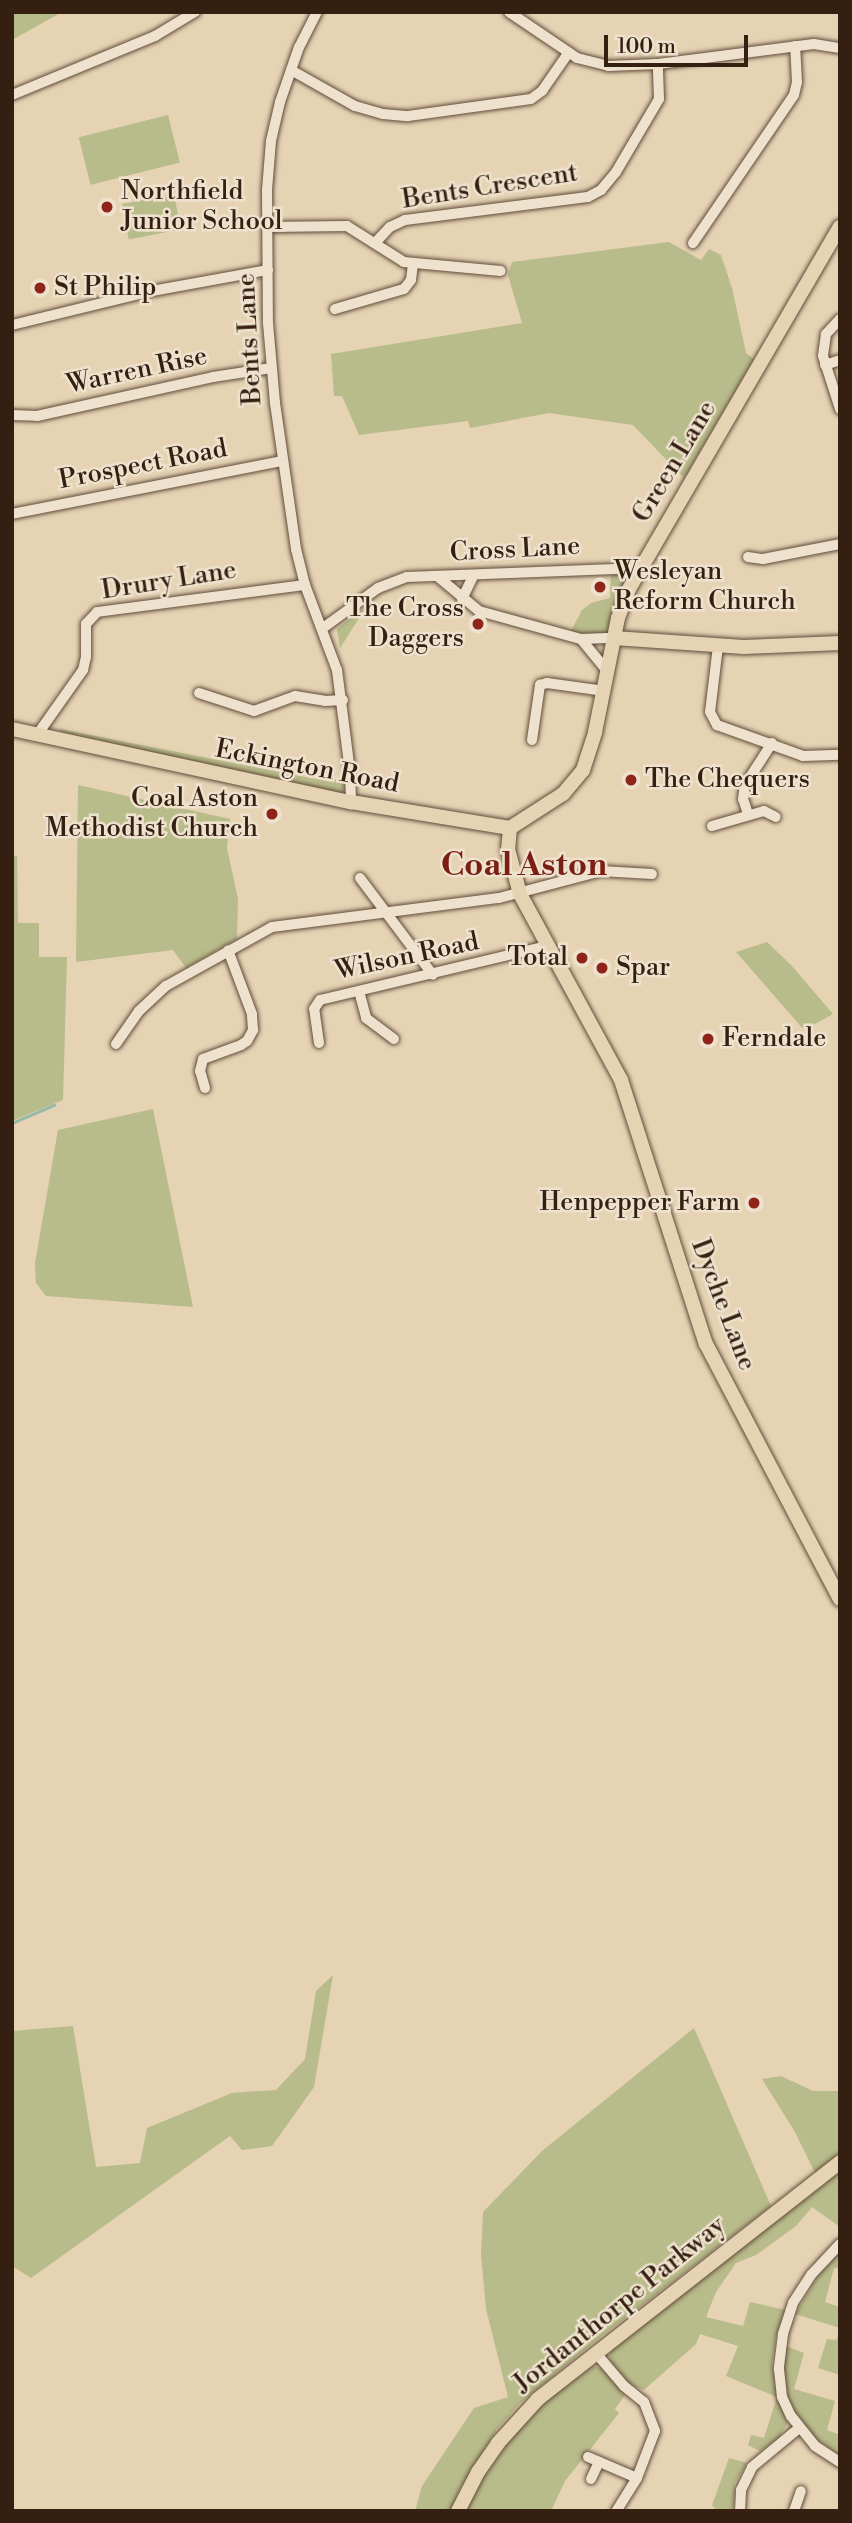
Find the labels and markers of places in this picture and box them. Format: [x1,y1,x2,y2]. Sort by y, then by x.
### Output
place label: Northfield Junior School [121,176,282,238]
marker: Northfield Junior School [99,199,115,215]
place label: St Philip [54,272,157,304]
marker: St Philip [32,280,48,296]
place label: Wesleyan Reform Church [614,556,796,618]
marker: Wesleyan Reform Church [592,579,608,595]
place label: The Cross Daggers [346,593,464,654]
marker: The Cross Daggers [470,616,486,632]
place label: The Chequers [645,764,810,796]
marker: The Chequers [623,772,639,788]
place label: Coal Aston Methodist Church [45,783,258,844]
marker: Coal Aston Methodist Church [264,806,280,822]
place label: Total [507,942,568,974]
marker: Total [574,950,590,966]
place label: Spar [616,952,670,984]
marker: Spar [594,960,610,976]
place label: Ferndale [722,1023,826,1055]
marker: Ferndale [700,1031,716,1047]
place label: Henpepper Farm [539,1187,740,1219]
marker: Henpepper Farm [746,1195,762,1211]

